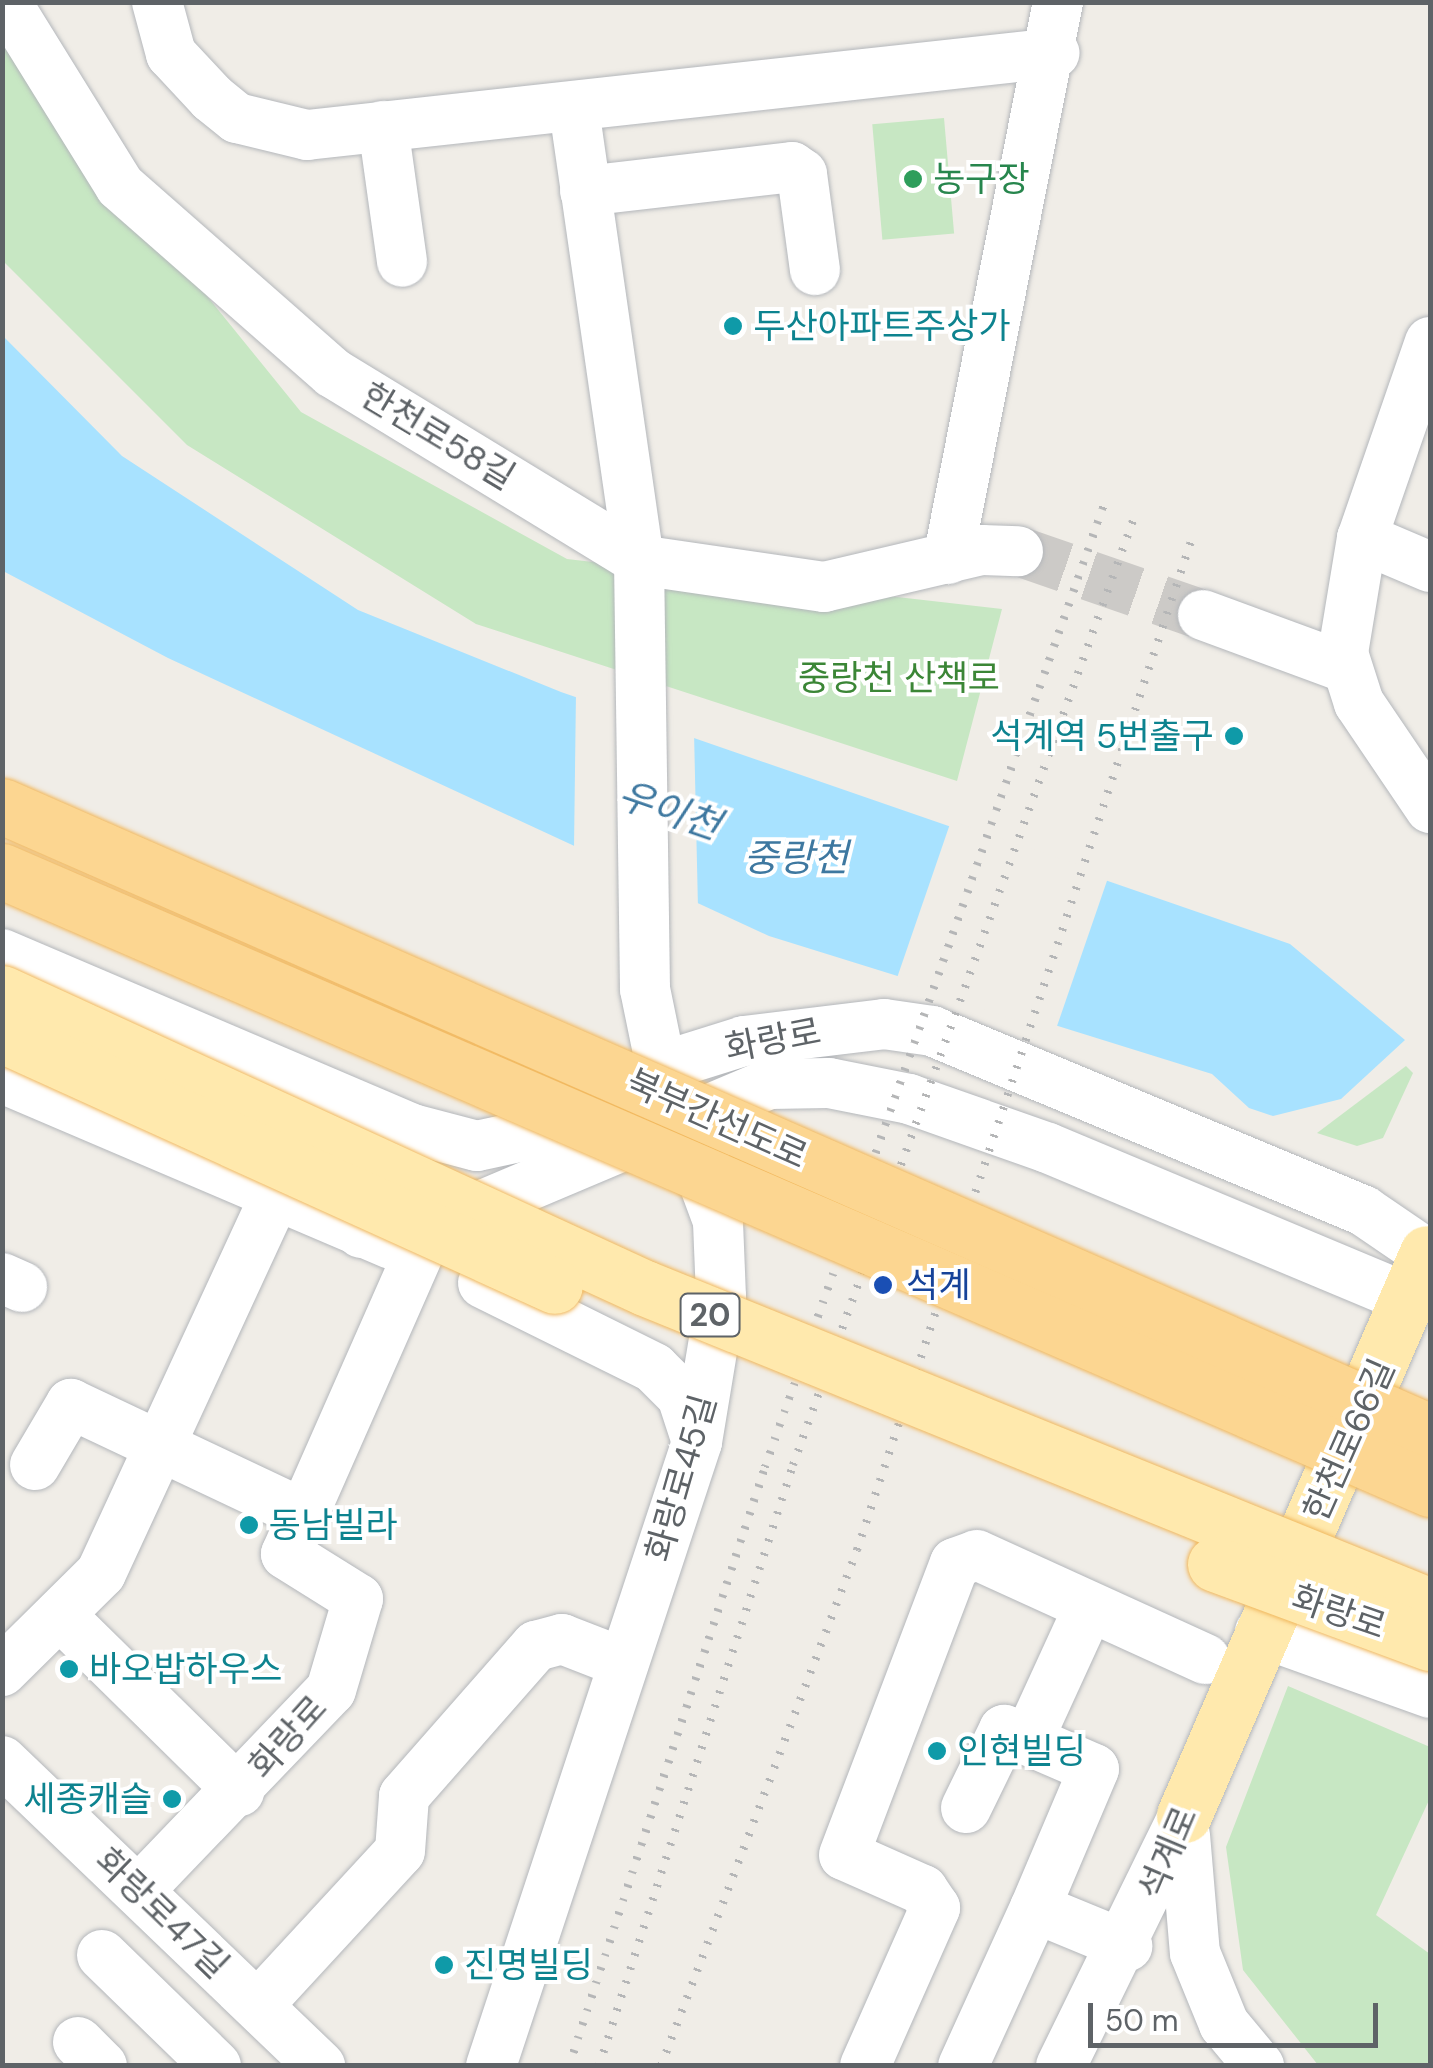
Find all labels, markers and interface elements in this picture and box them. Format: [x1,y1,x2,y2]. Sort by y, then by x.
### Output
place label: 농구장 [933,158,1030,200]
marker: 농구장 [902,168,924,190]
place label: 두산아파트주상가 [753,305,1011,347]
marker: 두산아파트주상가 [722,315,744,337]
street label: 한천로58길 [354,374,522,498]
park label: 중랑천 산책로 [798,657,1000,699]
place label: 석계역 5번출구 [990,715,1214,757]
marker: 석계역 5번출구 [1223,725,1245,747]
water label: 우이천 [612,772,726,850]
water label: 중랑천 [744,836,848,882]
street label: 화랑로 [722,1010,824,1070]
street label: 북부간선도로 [620,1061,814,1177]
place label: 석계 [906,1264,970,1306]
marker: 석계 [870,1272,896,1298]
road number: 20 [678,1288,742,1342]
street label: 한천로66길 [1295,1353,1403,1527]
street label: 화랑로45길 [637,1390,725,1566]
place label: 동남빌라 [269,1504,398,1546]
marker: 동남빌라 [238,1514,260,1536]
street label: 화랑로 [1286,1576,1392,1648]
place label: 바오밥하우스 [89,1648,282,1690]
marker: 바오밥하우스 [58,1658,80,1680]
street label: 화랑로 [240,1687,336,1787]
place label: 인현빌딩 [957,1730,1086,1772]
marker: 인현빌딩 [926,1740,948,1762]
place label: 세종캐슬 [23,1778,152,1820]
marker: 세종캐슬 [161,1788,183,1810]
street label: 석계로 [1130,1800,1206,1906]
street label: 화랑로47길 [87,1839,237,1987]
place label: 진명빌딩 [464,1944,593,1986]
marker: 진명빌딩 [433,1954,455,1976]
scale bar [1093,1983,1383,2045]
text: 50 m [1105,2001,1179,2040]

